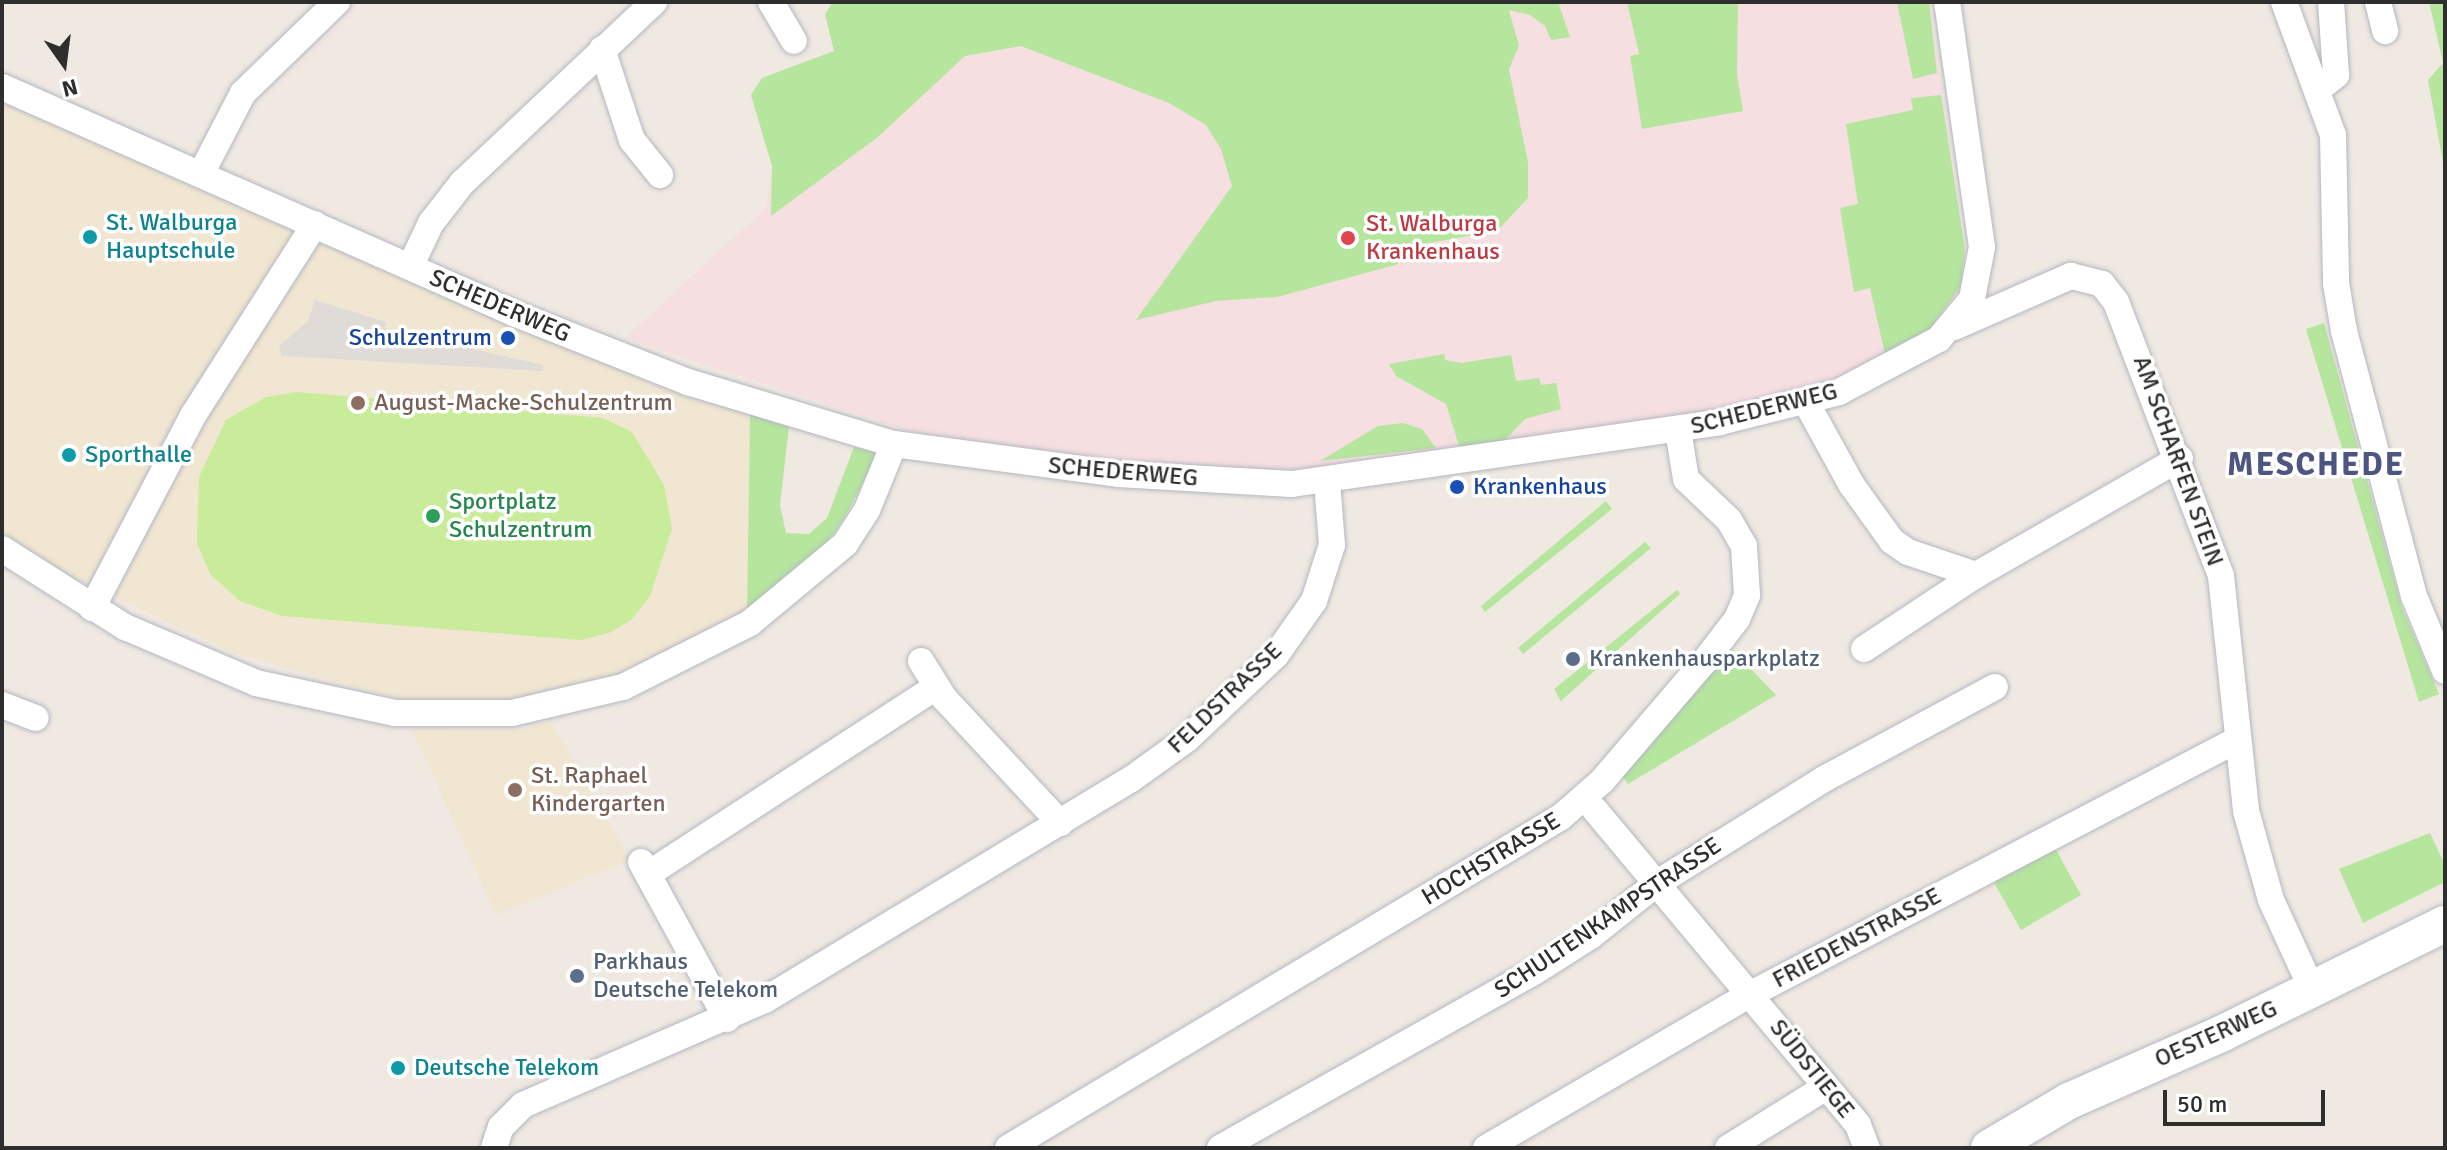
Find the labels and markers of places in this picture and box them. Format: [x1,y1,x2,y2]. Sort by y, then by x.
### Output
place label: St. Walburga Hauptschule [106,209,237,265]
place label: St. Walburga Krankenhaus [1366,210,1500,266]
marker: St. Walburga Krankenhaus [1337,227,1359,249]
marker: St. Walburga Hauptschule [81,228,99,246]
place label: Schulzentrum [349,324,492,352]
marker: Schulzentrum [499,329,517,347]
place label: August-Macke-Schulzentrum [374,389,673,417]
marker: August-Macke-Schulzentrum [349,394,367,412]
place label: Sporthalle [85,441,192,469]
marker: Sporthalle [60,446,78,464]
place label: Krankenhaus [1473,473,1607,501]
marker: Krankenhaus [1448,478,1466,496]
place label: Sportplatz Schulzentrum [449,488,592,544]
marker: Sportplatz Schulzentrum [424,507,442,525]
place label: Krankenhausparkplatz [1589,645,1820,673]
marker: Krankenhausparkplatz [1564,650,1582,668]
place label: St. Raphael Kindergarten [531,762,666,818]
marker: St. Raphael Kindergarten [506,781,524,799]
place label: Parkhaus Deutsche Telekom [593,948,778,1004]
marker: Parkhaus Deutsche Telekom [568,967,586,985]
place label: Deutsche Telekom [414,1054,599,1082]
marker: Deutsche Telekom [389,1059,407,1077]

